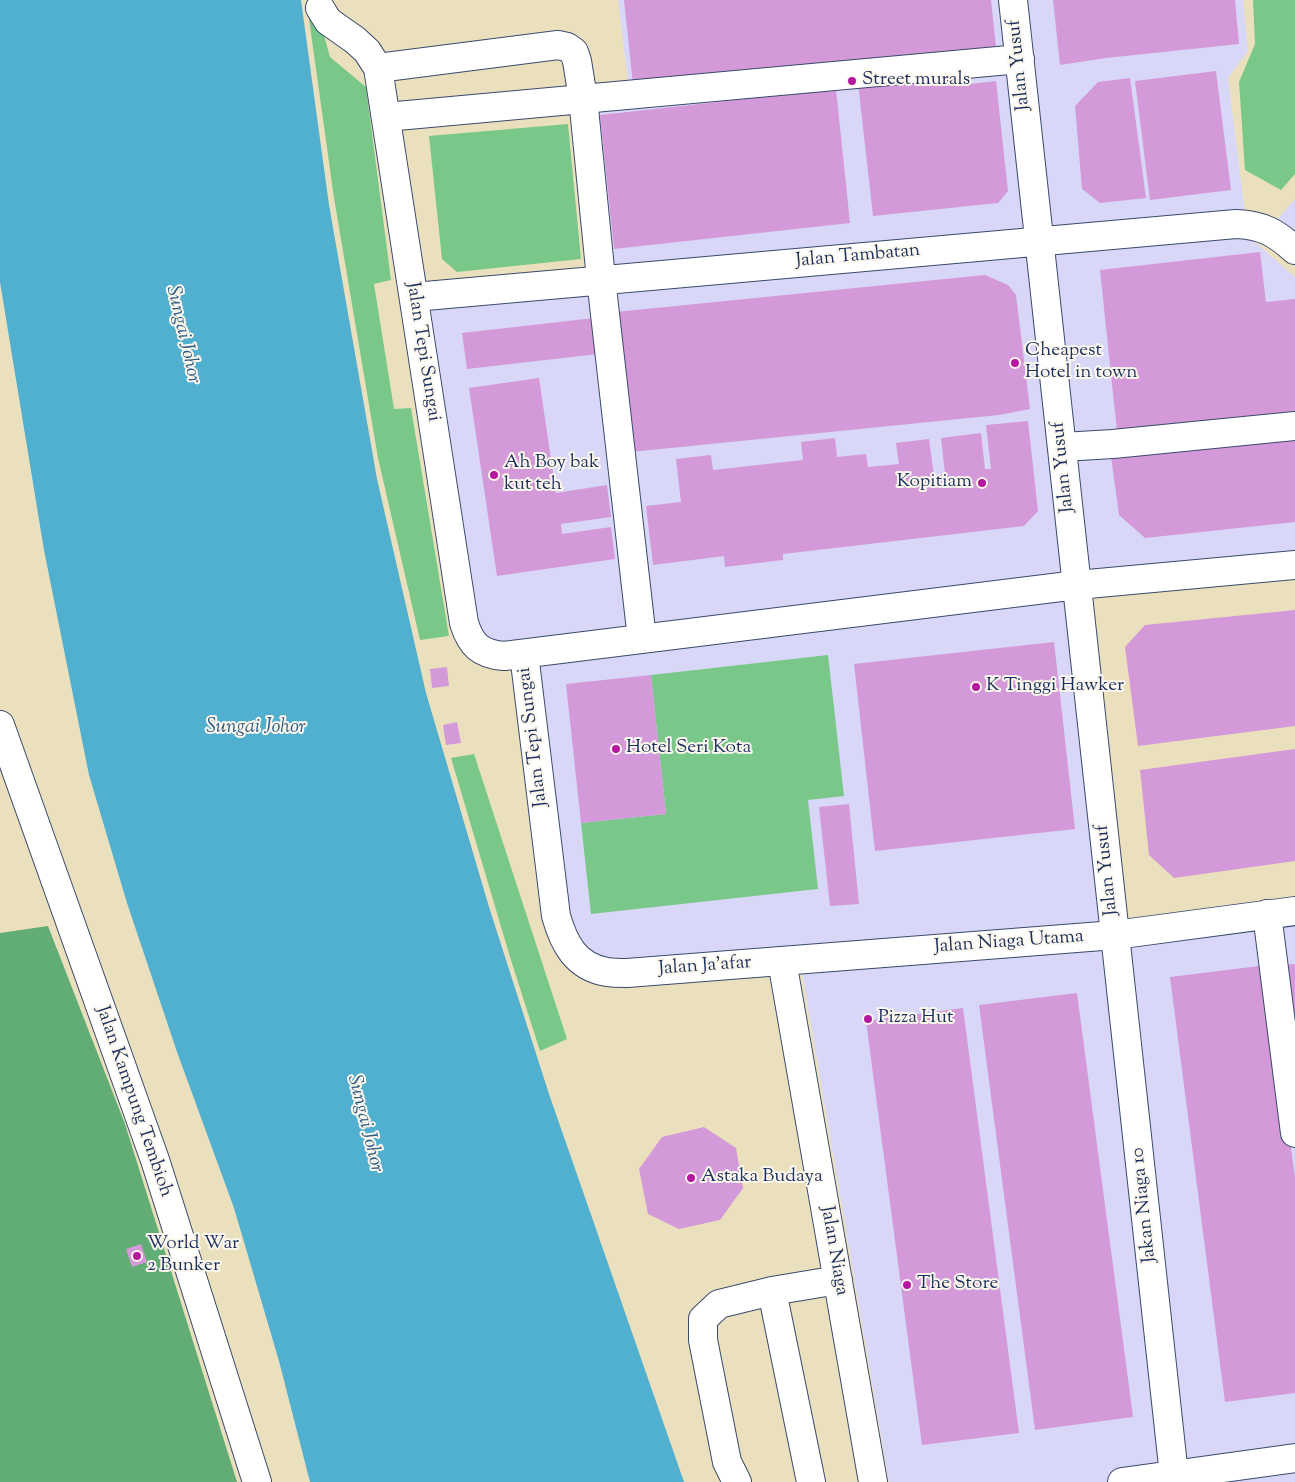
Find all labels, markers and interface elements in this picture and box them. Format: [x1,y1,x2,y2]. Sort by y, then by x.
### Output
street label: Jalan Yusuf [1004,18,1036,112]
place label: Street murals [862,70,970,92]
marker: Street murals [846,75,858,87]
street label: Jalan Tambatan [795,240,921,274]
street label: Jalan Tepi Sungai [400,281,444,423]
water label: Sungai Johor [159,284,205,386]
place label: Cheapest Hotel in town [1025,341,1137,385]
marker: Cheapest Hotel in town [1009,357,1021,369]
street label: Jalan Yusuf [1048,420,1080,514]
place label: Ah Boy bak kut teh [504,453,599,497]
marker: Ah Boy bak kut teh [488,469,500,481]
place label: Kopitiam [897,472,972,494]
marker: Kopitiam [976,477,988,489]
street label: Jalan Tepi Sungai [514,666,554,808]
place label: K Tinggi Hawker [986,676,1124,698]
marker: K Tinggi Hawker [970,681,982,693]
water label: Sungai Johor [206,717,306,741]
place label: Hotel Seri Kota [626,738,751,760]
marker: Hotel Seri Kota [610,743,622,755]
street label: Jalan Yusuf [1092,823,1124,917]
street label: Jalan Niaga Utama [933,926,1085,960]
street label: Jalan Ja'afar [658,952,752,982]
street label: Jalan Kampung Tembioh [90,1003,176,1201]
place label: Pizza Hut [878,1008,953,1030]
marker: Pizza Hut [862,1013,874,1025]
water label: Sungai Johor [340,1073,388,1175]
street label: Jakan Niaga 10 [1128,1146,1162,1264]
place label: Astaka Budaya [701,1167,823,1189]
marker: Astaka Budaya [685,1172,697,1184]
street label: Jalan Niaga [814,1204,852,1298]
place label: World War 2 Bunker [147,1234,239,1278]
marker: World War 2 Bunker [131,1250,143,1262]
place label: The Store [917,1274,998,1296]
marker: The Store [901,1279,913,1291]

